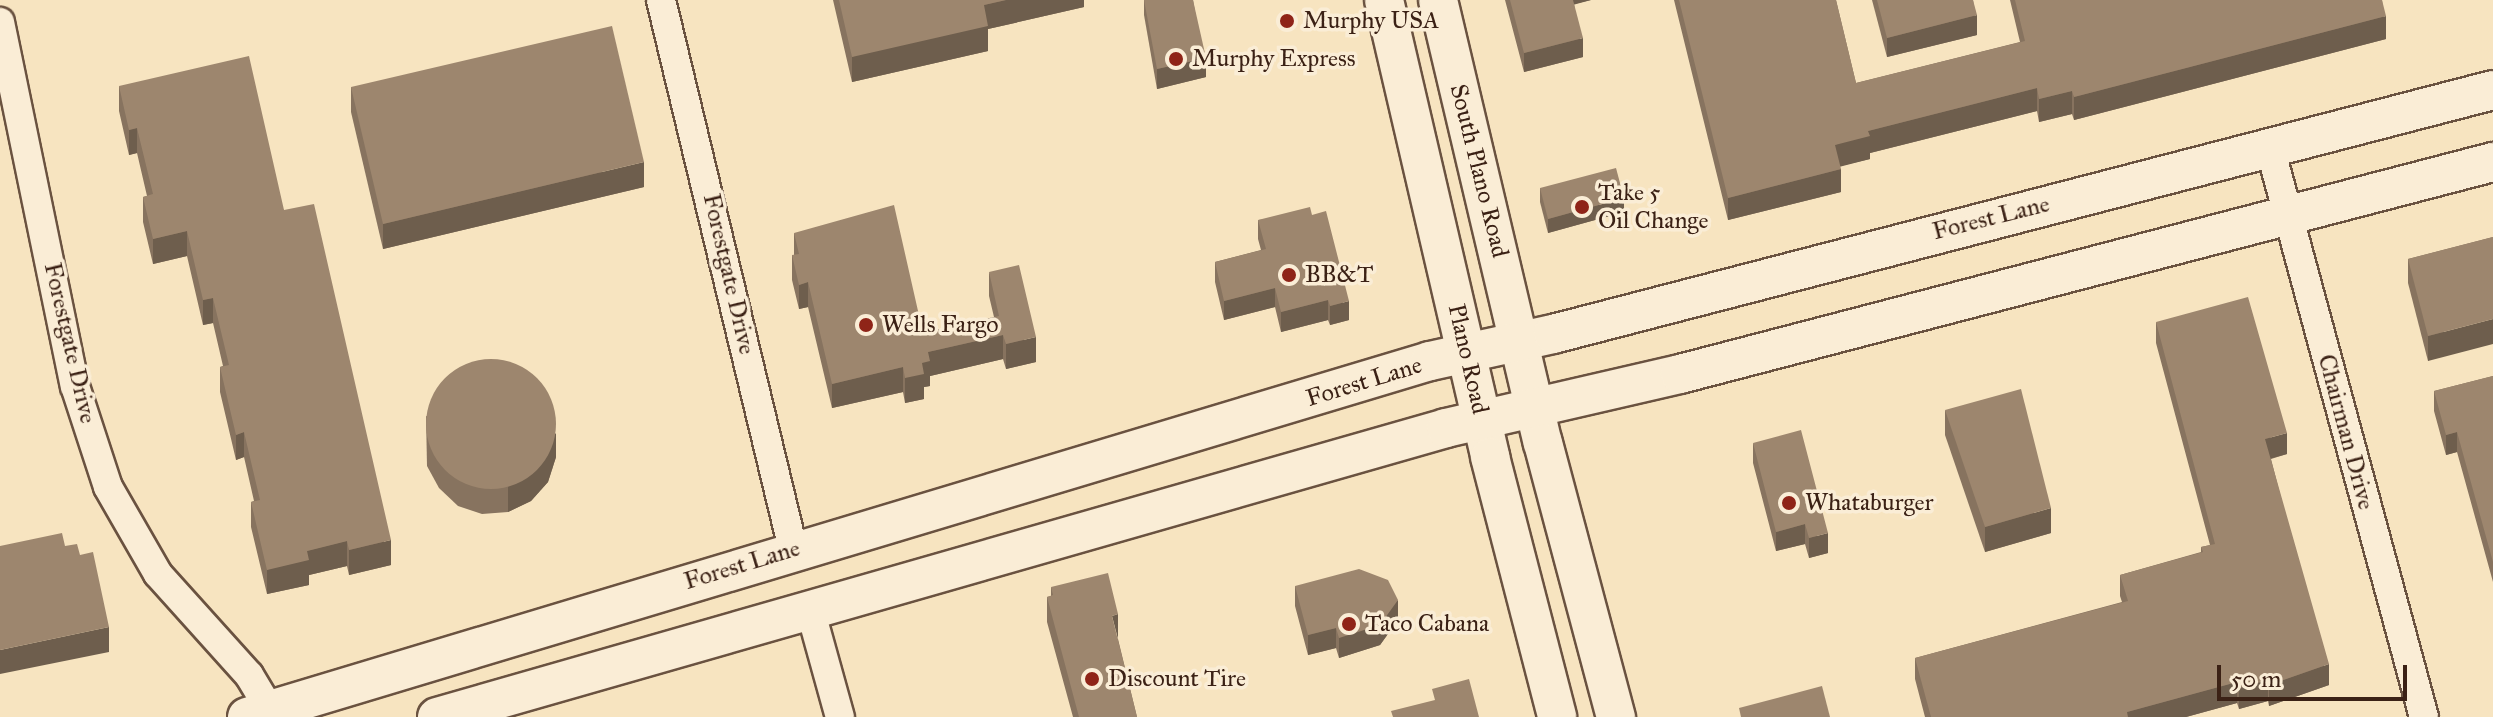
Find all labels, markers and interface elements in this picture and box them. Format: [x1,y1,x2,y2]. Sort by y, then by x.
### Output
place label: Murphy USA [1303,7,1439,35]
marker: Murphy USA [1278,12,1296,30]
place label: Murphy Express [1192,45,1356,73]
marker: Murphy Express [1167,50,1185,68]
street label: South Plano Road [1444,81,1514,261]
place label: Take 5 Oil Change [1598,179,1709,235]
street label: Forest Lane [1930,190,2052,246]
street label: Forestgate Drive [697,191,761,357]
marker: Take 5 Oil Change [1573,198,1591,216]
street label: Forestgate Drive [38,260,102,426]
place label: BB&T [1305,261,1373,289]
marker: BB&T [1280,266,1298,284]
street label: Plano Road [1441,301,1495,417]
place label: Wells Fargo [882,311,998,339]
marker: Wells Fargo [857,316,875,334]
street label: Forest Lane [1303,351,1425,413]
street label: Chairman Drive [2311,351,2381,513]
place label: Whataburger [1805,489,1934,517]
marker: Whataburger [1780,494,1798,512]
street label: Forest Lane [681,534,803,596]
place label: Taco Cabana [1365,610,1489,638]
marker: Taco Cabana [1340,615,1358,633]
scale bar [2221,649,2411,699]
text: 50 m [2231,664,2281,694]
place label: Discount Tire [1108,665,1246,693]
marker: Discount Tire [1083,670,1101,688]

